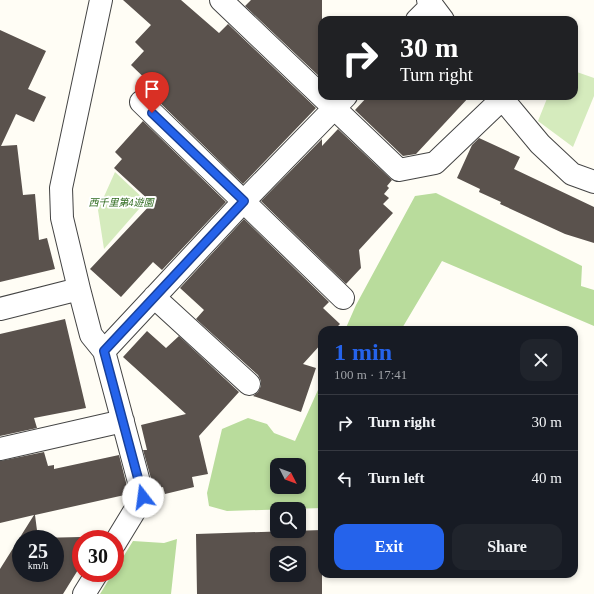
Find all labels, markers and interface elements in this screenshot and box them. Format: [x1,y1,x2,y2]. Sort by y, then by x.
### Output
icon: right [334,32,386,84]
text: 30 m [400,32,458,63]
text: Turn right [400,65,473,85]
pin [135,72,169,113]
icon: arrive [141,78,163,100]
park label: 西千里第4遊園 [89,197,155,208]
text: 1 min [334,339,392,365]
button: close [520,339,562,381]
text: 100 m · 17:41 [334,367,407,382]
icon: right [334,412,356,434]
text: Turn right [368,414,435,430]
text: 30 m [532,414,562,430]
north arrow [270,458,306,494]
map controls [270,458,306,582]
icon: left [334,468,356,490]
text: Turn left [368,470,425,486]
text: 40 m [532,470,562,486]
position arrow [122,476,164,518]
button: search [270,502,306,538]
button: Exit [334,524,444,570]
button: Share [452,524,562,570]
speed limit sign: 30 [72,530,124,582]
text: 25 [28,540,48,562]
button: layers [270,546,306,582]
text: km/h [28,560,48,571]

